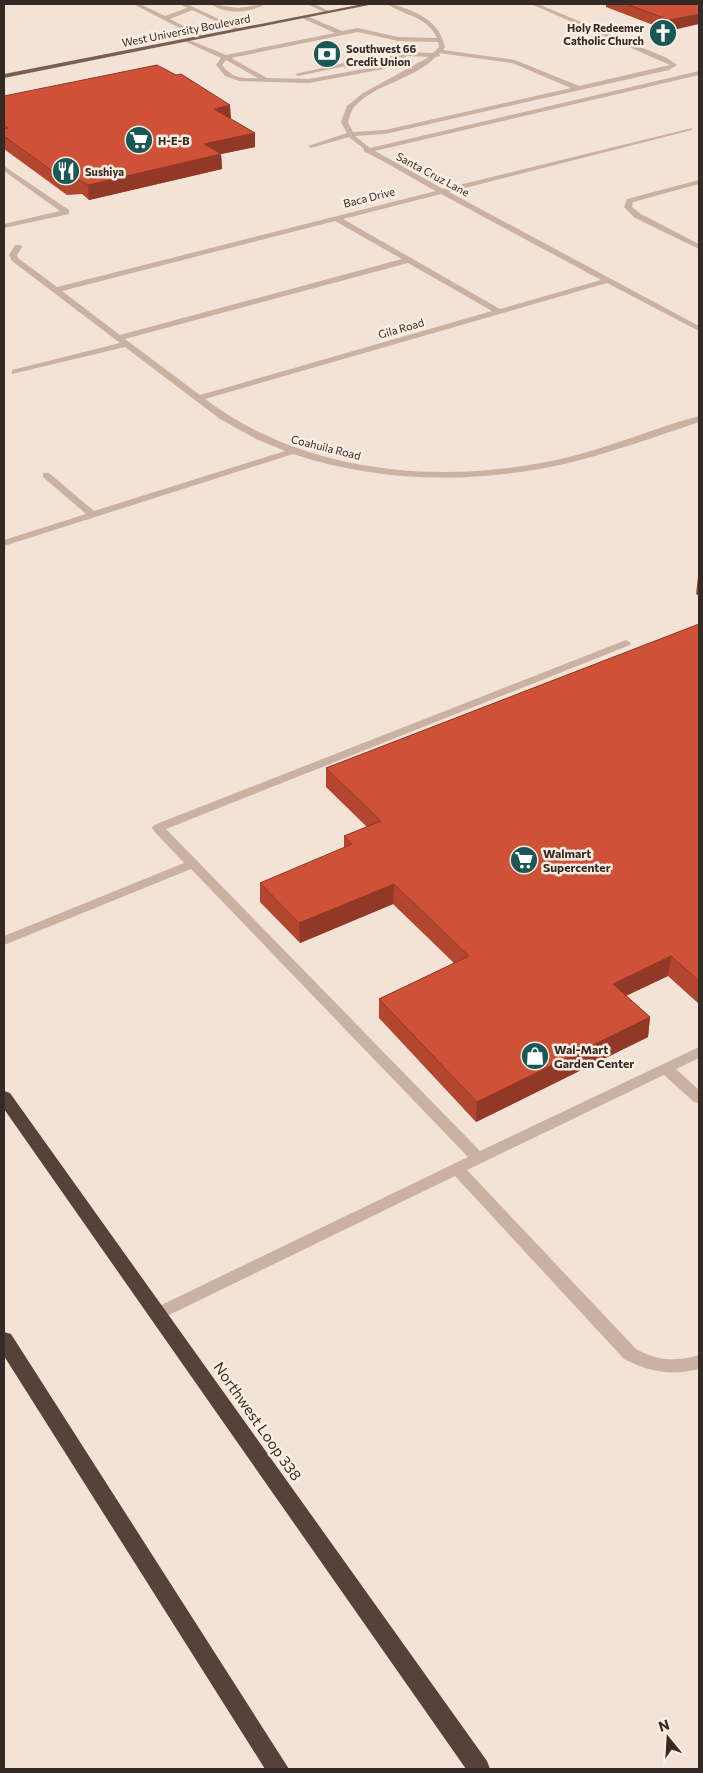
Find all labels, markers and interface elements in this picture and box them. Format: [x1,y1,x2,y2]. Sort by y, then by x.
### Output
street label: West University Boulevard [121,11,251,49]
church icon: Holy Redeemer Catholic Church [648,18,678,48]
place label: Holy Redeemer Catholic Church [563,21,644,47]
bank icon: Southwest 66 Credit Union [312,39,342,69]
place label: Southwest 66 Credit Union [346,42,417,68]
supermarket icon: H-E-B [124,125,154,155]
place label: H-E-B [158,134,189,147]
street label: Santa Cruz Lane [394,149,472,199]
restaurant icon: Sushiya [51,156,81,186]
place label: Sushiya [85,165,124,178]
street label: Baca Drive [342,184,396,210]
street label: Gila Road [377,315,425,341]
street label: Coahuila Road [290,432,362,462]
supermarket icon: Walmart Supercenter [509,845,539,875]
place label: Walmart Supercenter [543,846,611,874]
shop icon: Wal-Mart Garden Center [520,1041,550,1071]
place label: Wal-Mart Garden Center [554,1042,634,1070]
street label: Northwest Loop 338 [210,1358,306,1484]
north arrow [643,1713,693,1763]
text: N [656,1715,671,1735]

